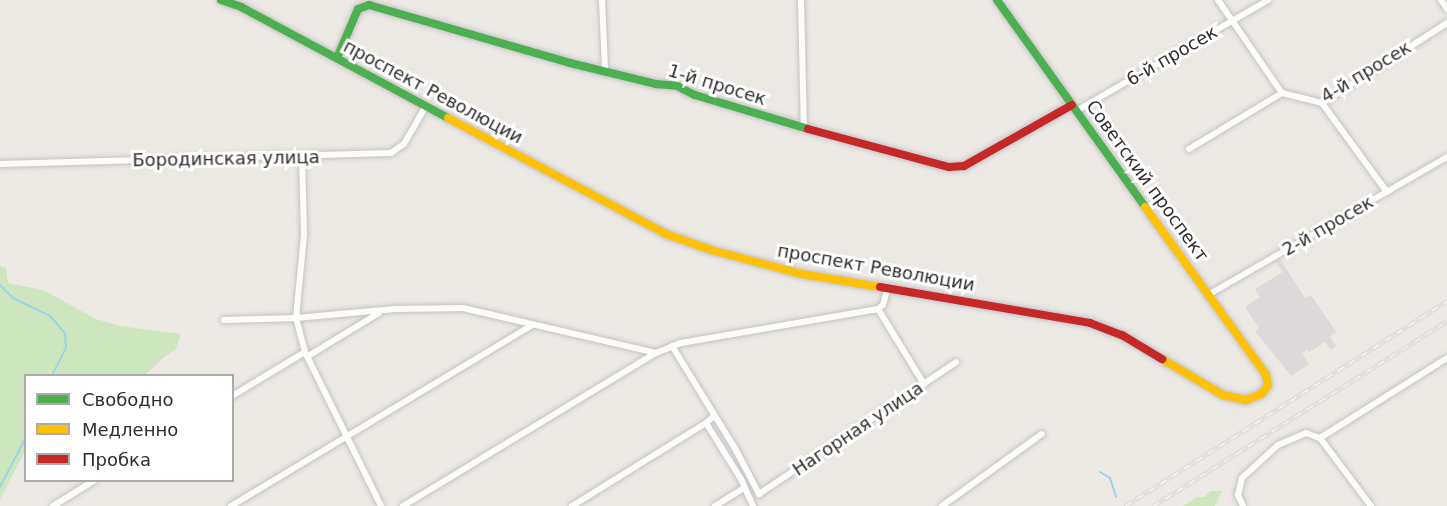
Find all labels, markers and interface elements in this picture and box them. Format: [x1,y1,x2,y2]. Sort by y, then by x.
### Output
street label: 6-й просек [1123,21,1221,91]
street label: проспект Революции [340,36,526,148]
street label: 4-й просек [1317,37,1415,107]
street label: 1-й просек [665,60,769,110]
street label: Советский проспект [1081,96,1213,266]
street label: Бородинская улица [132,147,320,171]
street label: 2-й просек [1279,191,1377,261]
street label: проспект Революции [776,240,976,296]
legend [24,374,234,482]
street label: Нагорная улица [789,377,927,481]
text: Свободно [82,389,174,410]
text: Медленно [82,419,178,440]
text: Пробка [82,449,151,470]

